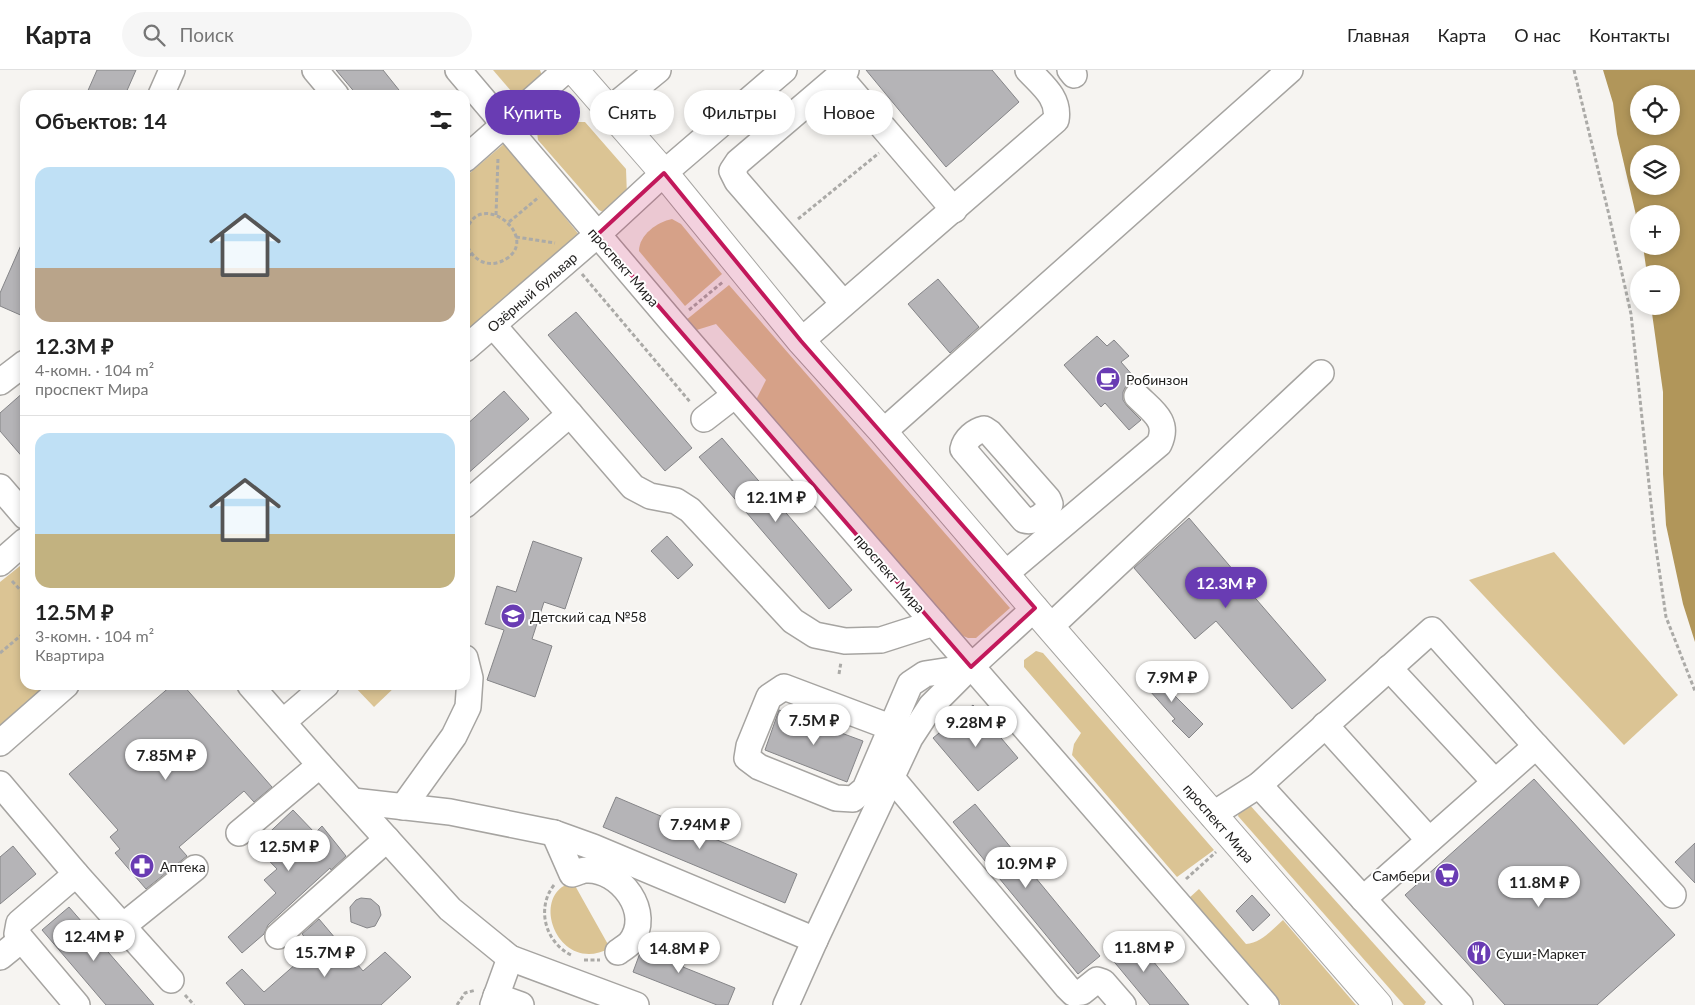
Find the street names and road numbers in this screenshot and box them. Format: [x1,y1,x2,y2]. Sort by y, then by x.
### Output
street label: проспект Мира [585,224,663,310]
street label: Озёрный бульвар [484,248,580,336]
street label: проспект Мира [851,530,929,616]
street label: проспект Мира [1180,780,1258,866]

